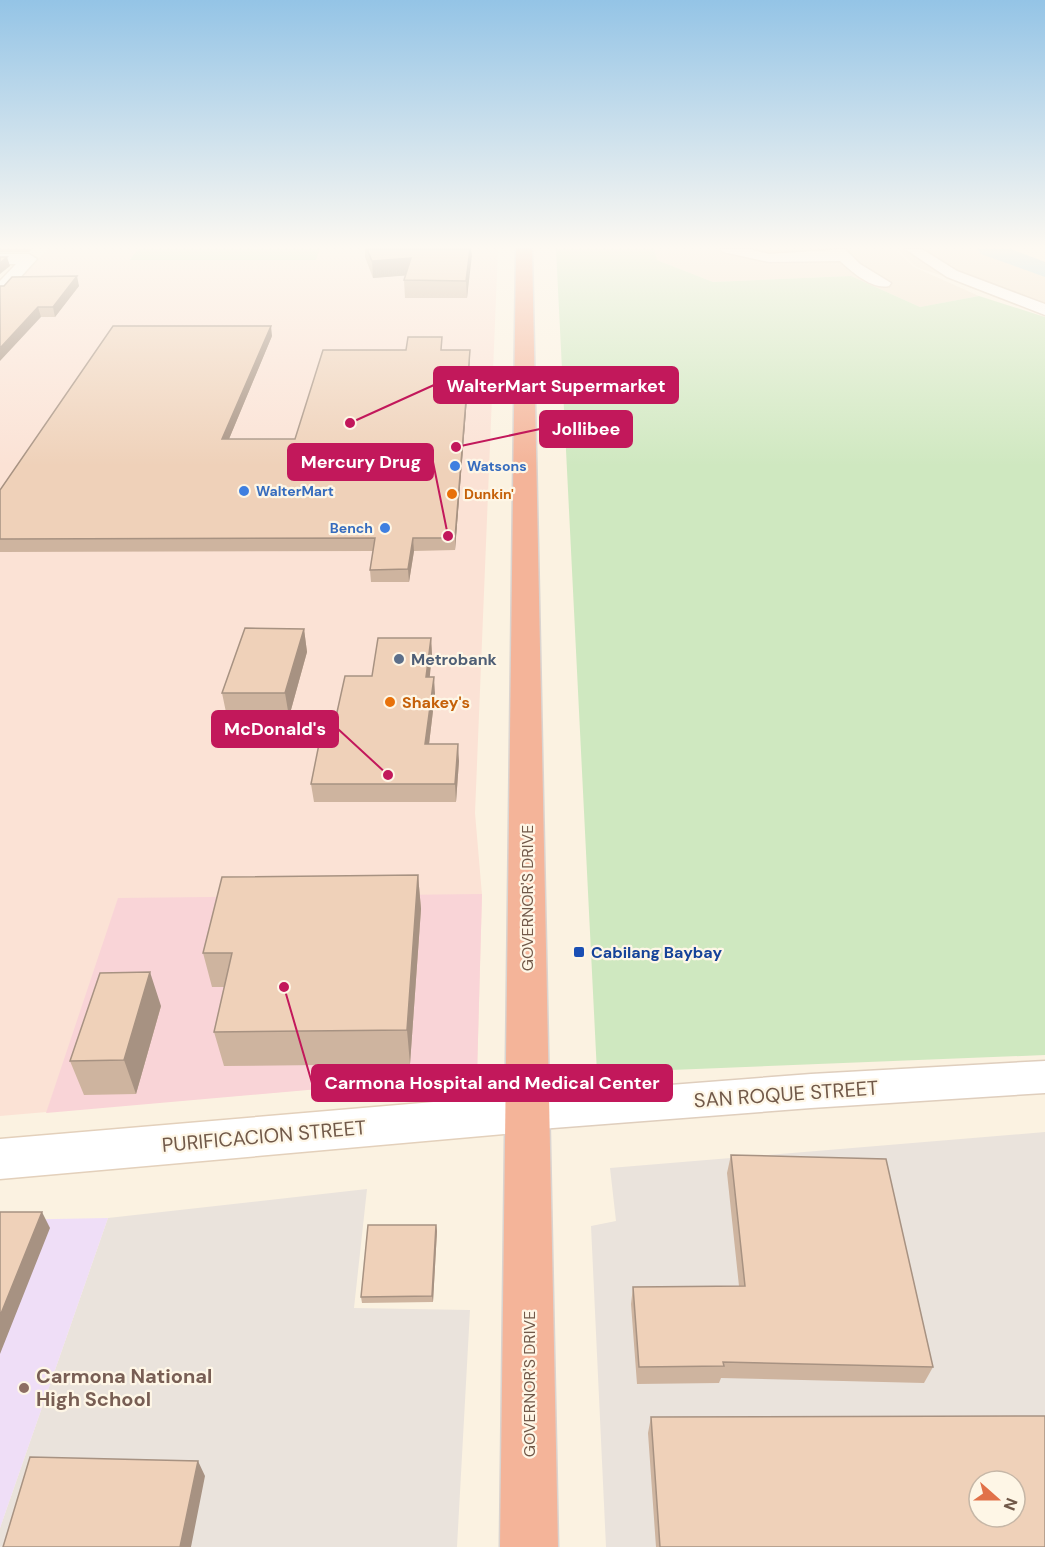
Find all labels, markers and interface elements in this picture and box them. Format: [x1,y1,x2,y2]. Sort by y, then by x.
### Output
callout: WalterMart Supermarket [434,367,678,403]
text: WalterMart Supermarket [446,374,666,398]
callout: Jollibee [540,411,632,447]
text: Jollibee [552,417,621,441]
callout: Mercury Drug [288,444,433,480]
text: Mercury Drug [301,450,421,474]
place label: Watsons [467,457,527,475]
marker: Watsons [448,459,462,473]
place label: WalterMart [256,482,334,500]
marker: WalterMart [237,484,251,498]
place label: Dunkin' [464,485,514,503]
marker: Dunkin' [445,487,459,501]
place label: Bench [330,519,373,537]
marker: Bench [378,521,392,535]
place label: Metrobank [411,649,498,670]
marker: Metrobank [392,652,406,666]
place label: Shakey's [402,692,470,713]
marker: Shakey's [383,695,397,709]
callout: McDonald's [212,711,338,747]
text: McDonald's [224,717,326,741]
street label: GOVERNOR'S DRIVE [517,825,538,971]
place label: Cabilang Baybay [591,942,722,963]
marker: Cabilang Baybay [572,945,586,959]
callout: Carmona Hospital and Medical Center [312,1065,672,1101]
text: Carmona Hospital and Medical Center [324,1071,660,1095]
street label: SAN ROQUE STREET [693,1075,879,1113]
street label: PURIFICACION STREET [161,1114,367,1158]
street label: GOVERNOR'S DRIVE [519,1311,540,1457]
place label: Carmona National High School [36,1363,212,1412]
marker: Carmona National High School [17,1381,31,1395]
north arrow [967,1469,1027,1529]
text: N [999,1495,1022,1513]

